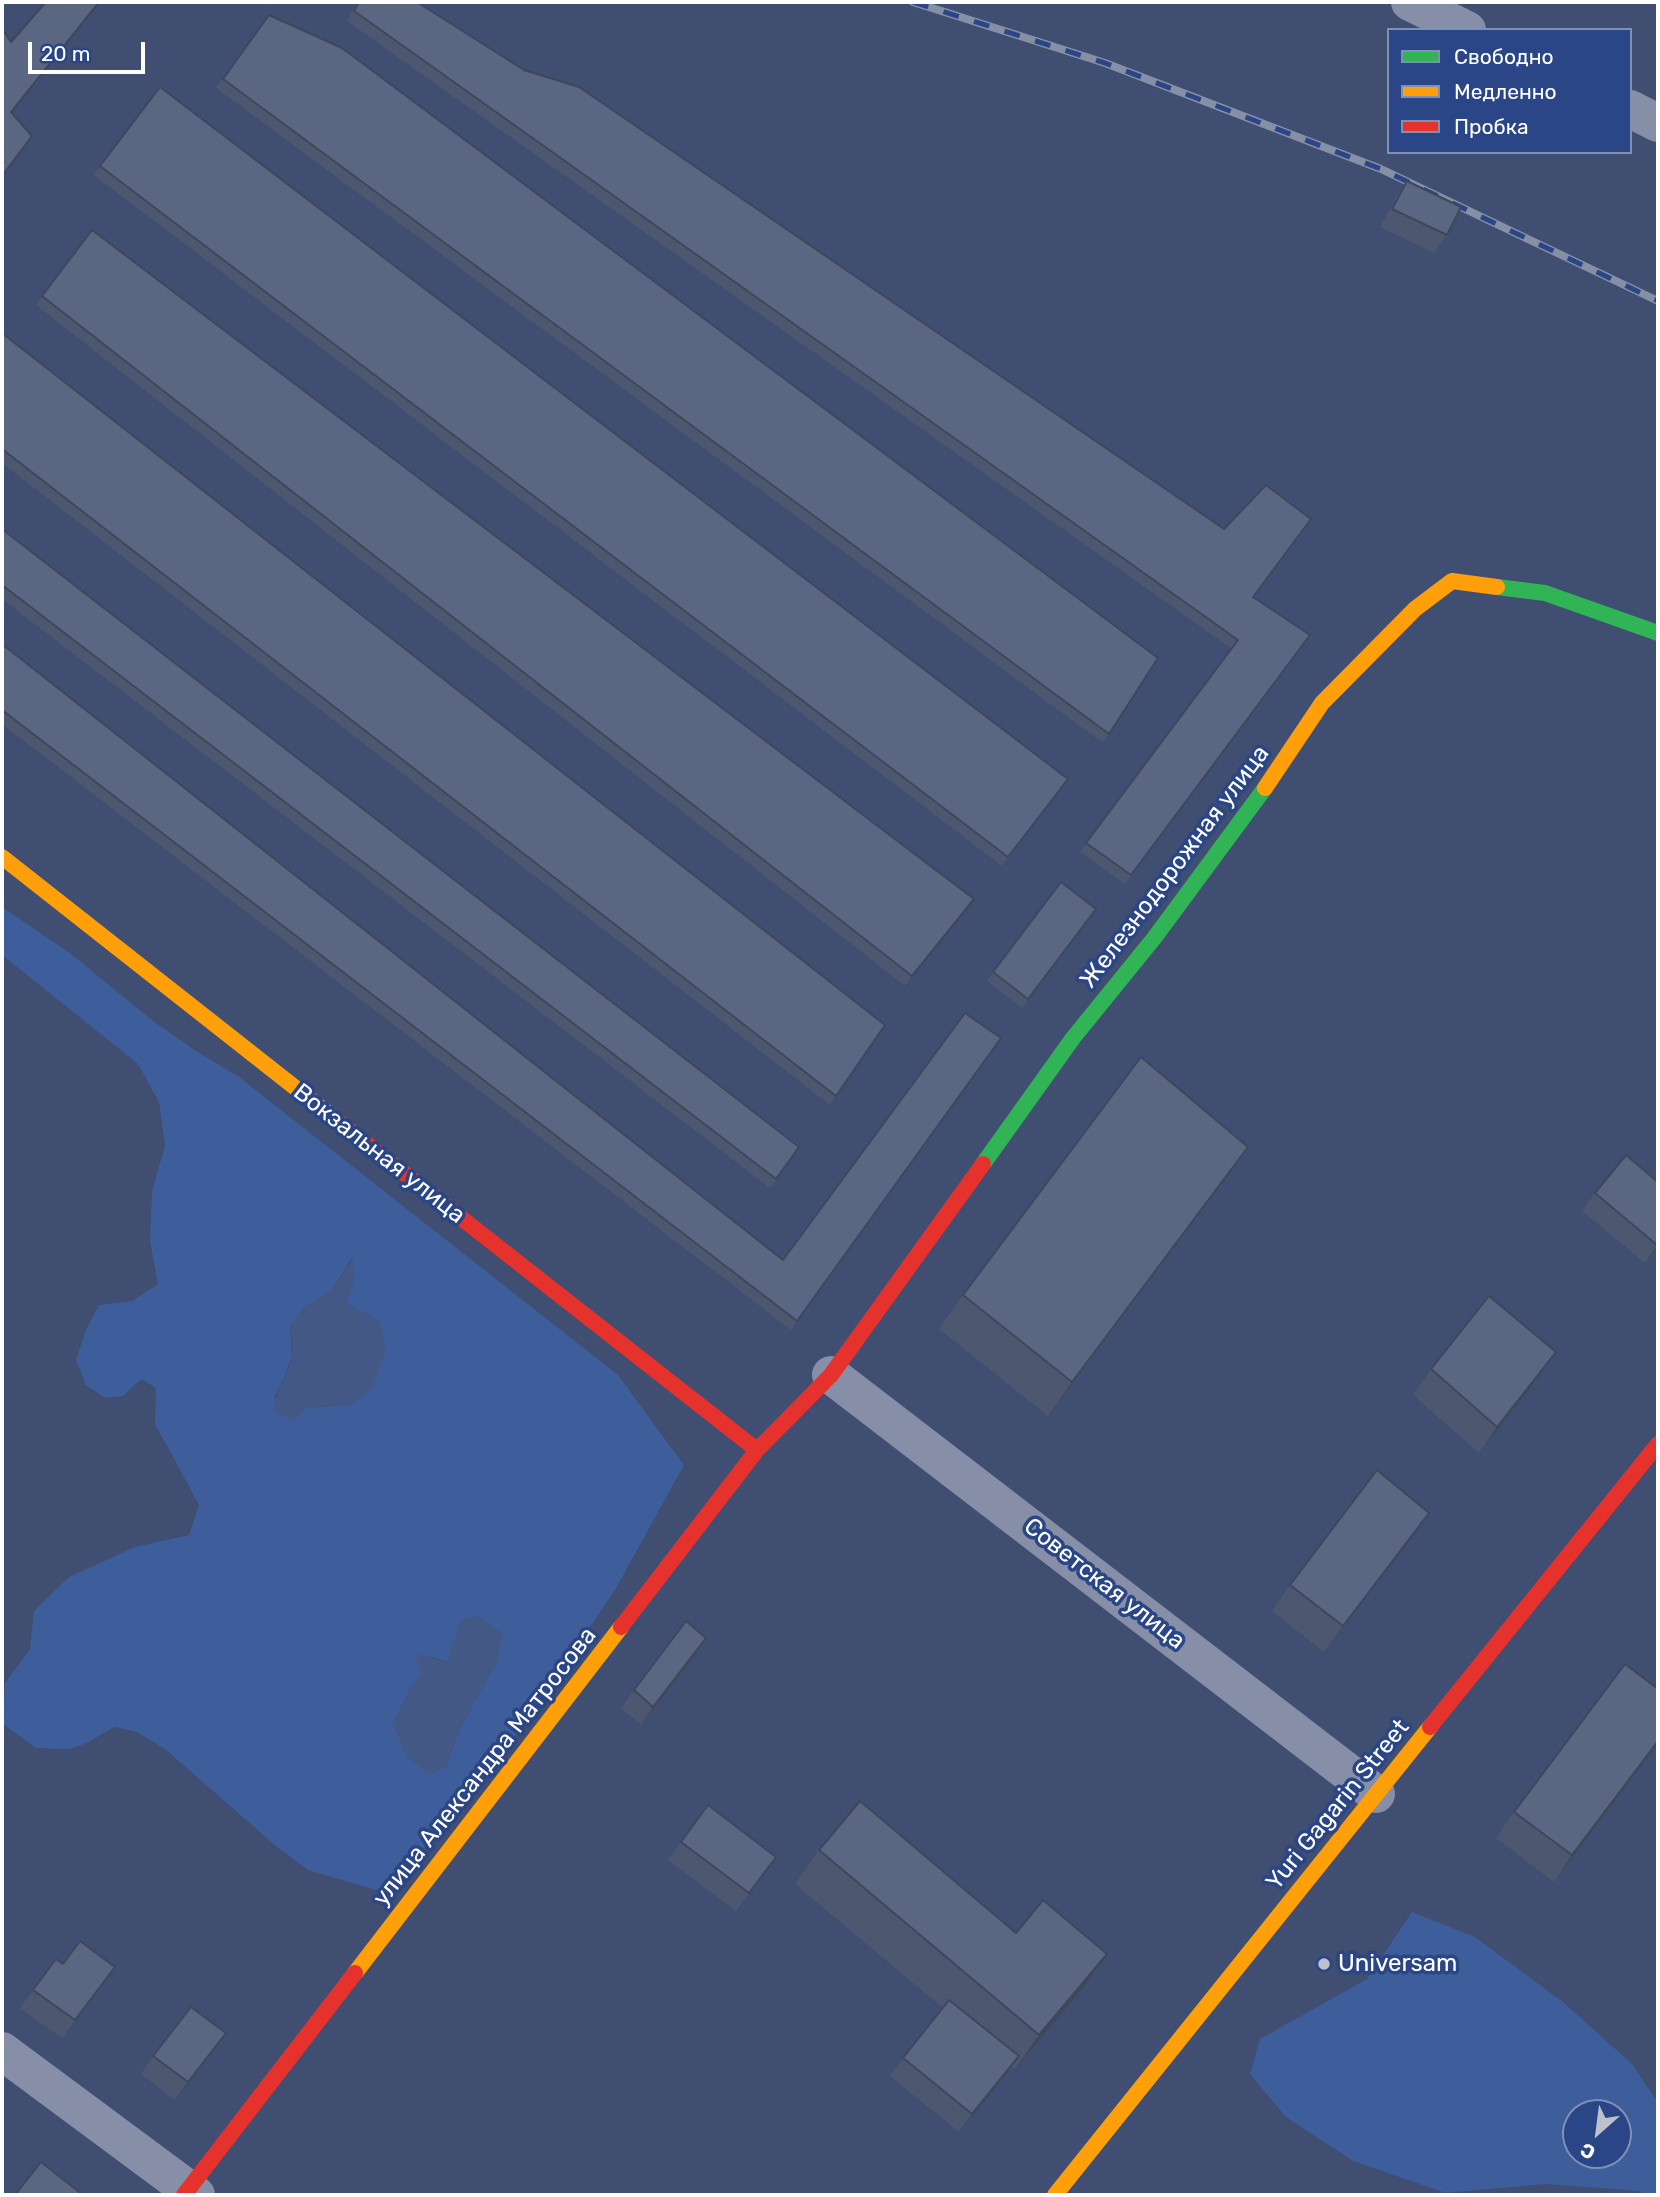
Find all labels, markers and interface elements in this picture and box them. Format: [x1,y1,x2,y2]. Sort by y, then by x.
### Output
scale bar [32,28,149,72]
legend [1387,28,1632,154]
text: 20 m [41,41,90,66]
text: Свободно [1454,44,1554,69]
text: Медленно [1454,79,1557,104]
text: Пробка [1454,114,1529,139]
street label: Железнодорожная улица [1074,740,1276,994]
street label: Вокзальная улица [287,1078,471,1230]
street label: Советская улица [1018,1512,1190,1656]
street label: улица Александра Матросова [367,1622,603,1912]
street label: Yuri Gagarin Street [1260,1714,1416,1896]
place label: Universam [1338,1950,1457,1978]
marker: Universam [1316,1956,1332,1972]
north arrow [1562,2099,1632,2169]
text: С [1577,2138,1599,2165]

